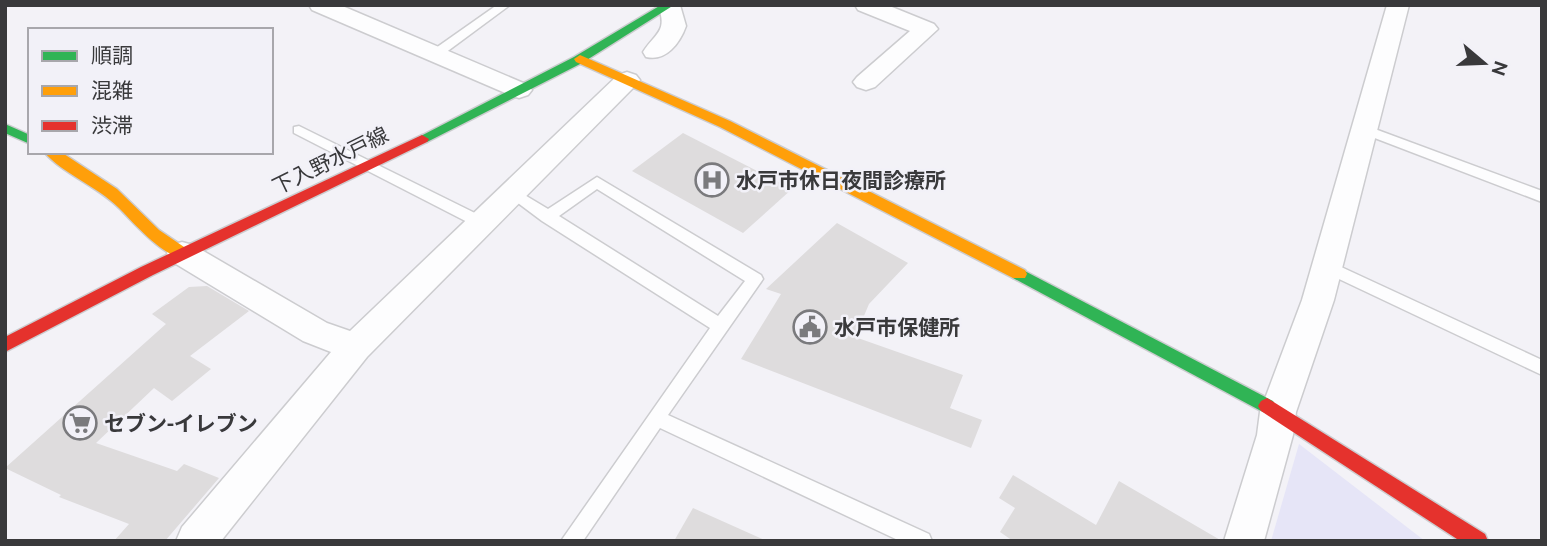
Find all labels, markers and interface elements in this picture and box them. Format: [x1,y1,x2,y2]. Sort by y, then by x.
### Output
legend [28,28,273,154]
north arrow [1449,28,1519,98]
text: 順調 [91,43,133,67]
text: N [1487,58,1513,79]
text: 混雑 [91,78,133,102]
text: 渋滞 [91,113,133,137]
street label: 下入野水戸線 [268,122,392,198]
hospital icon: 水戸市休日夜間診療所 [693,161,731,199]
place label: 水戸市休日夜間診療所 [736,168,946,192]
public building icon: 水戸市保健所 [791,308,829,346]
place label: 水戸市保健所 [834,315,960,339]
supermarket icon: セブン-イレブン [61,404,99,442]
place label: セブン-イレブン [104,411,258,435]

